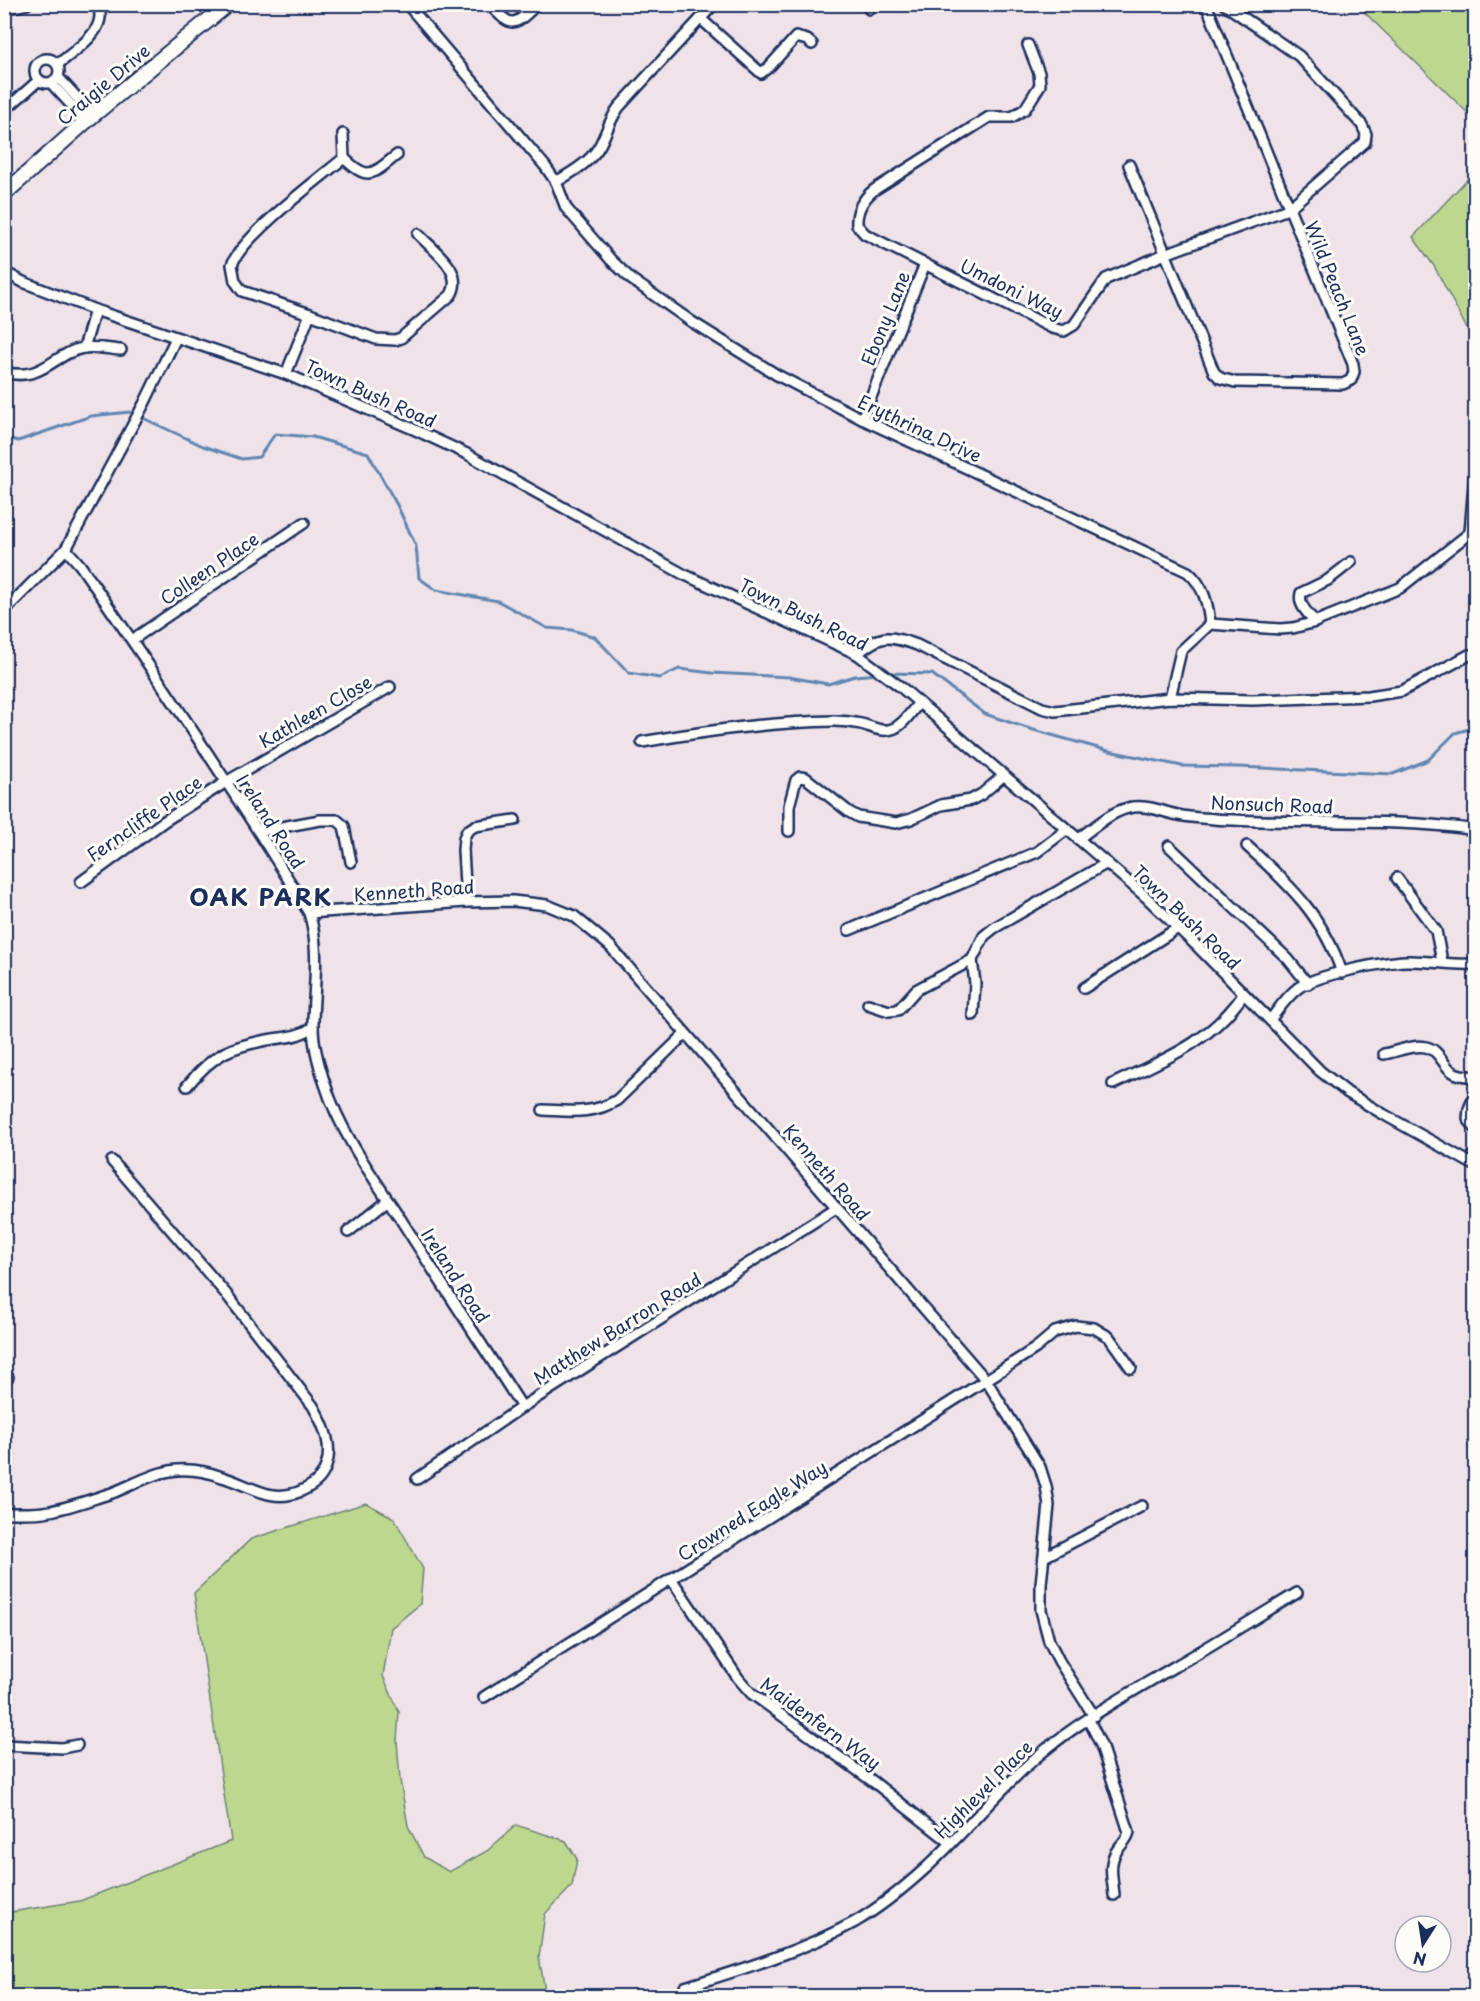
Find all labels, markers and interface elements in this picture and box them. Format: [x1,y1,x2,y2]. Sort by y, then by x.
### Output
street label: Craigie Drive [51,37,155,131]
street label: Wild Peach Lane [1299,217,1377,359]
street label: Umdoni Way [956,251,1068,325]
street label: Ebony Lane [854,267,916,369]
street label: Town Bush Road [301,352,441,434]
street label: Erythrina Drive [854,388,986,468]
street label: Colleen Place [154,525,264,611]
street label: Town Bush Road [735,571,873,657]
street label: Kathleen Close [254,668,376,754]
street label: Ferncliffe Place [81,768,207,868]
street label: Ireland Road [230,768,312,874]
street label: Nonsuch Road [1210,788,1334,820]
street label: Town Bush Road [1127,858,1247,976]
street label: Kenneth Road [353,872,475,908]
district label: OAK PARK [189,878,333,914]
street label: Kenneth Road [777,1118,877,1226]
street label: Ireland Road [415,1222,497,1328]
street label: Matthew Barron Road [528,1265,706,1391]
street label: Crowned Eagle Way [672,1453,832,1567]
street label: Maidenfern Way [755,1670,887,1776]
street label: Highlevel Place [928,1734,1038,1844]
north arrow [1393,1914,1453,1974]
text: N [1411,1947,1428,1973]

